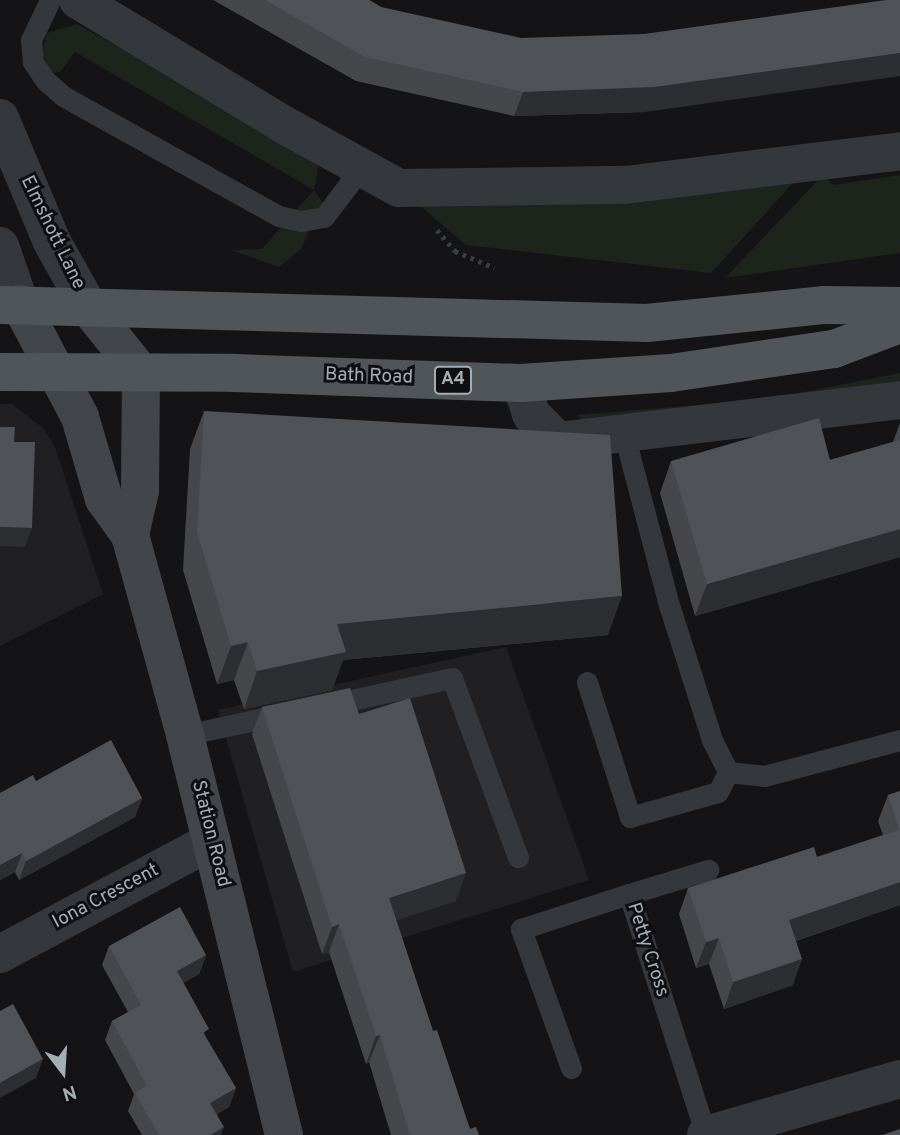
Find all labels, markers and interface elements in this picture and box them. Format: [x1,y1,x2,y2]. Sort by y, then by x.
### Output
street label: Elmshott Lane [15,173,89,293]
street label: Bath Road [324,364,414,390]
road number: A4 [434,366,472,394]
street label: Station Road [186,778,234,890]
street label: Iona Crescent [49,860,163,934]
street label: Petty Cross [621,900,673,1000]
north arrow [28,1037,98,1107]
text: N [59,1079,79,1106]

